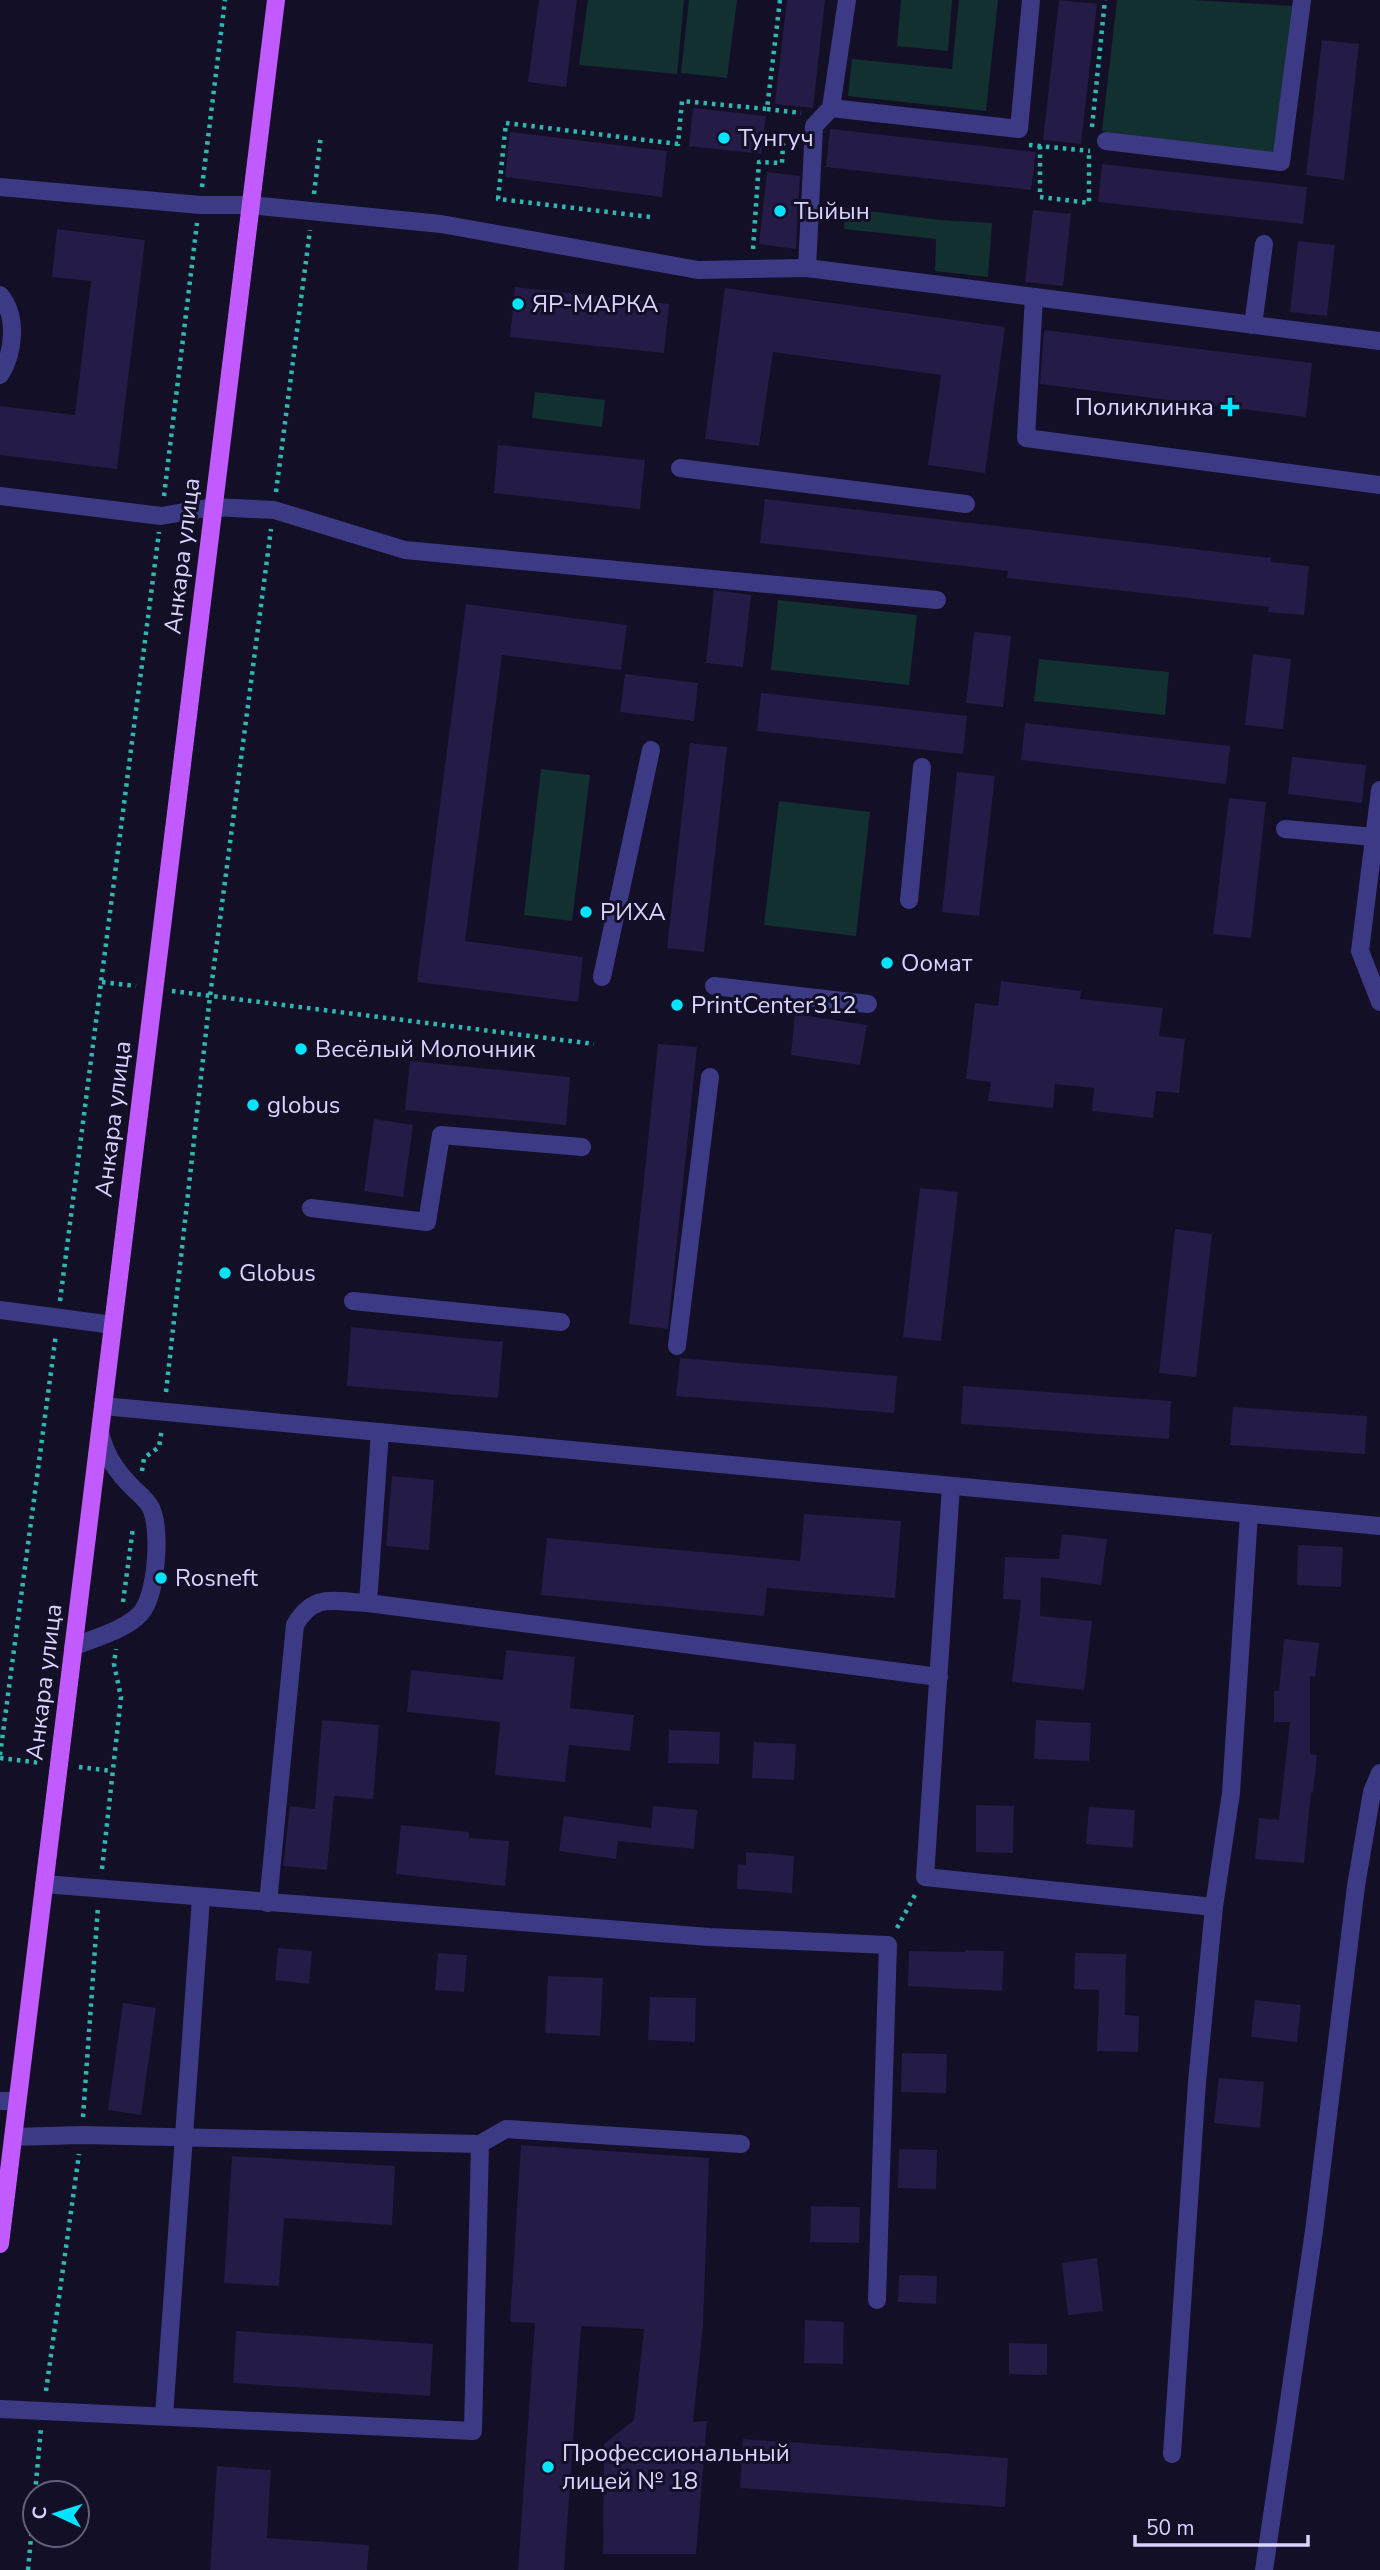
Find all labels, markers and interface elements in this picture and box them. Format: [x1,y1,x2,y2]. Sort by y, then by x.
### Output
place label: Тунгуч [738,122,814,154]
marker: Тунгуч [716,130,732,146]
place label: Тыйын [794,195,870,227]
marker: Тыйын [772,203,788,219]
place label: ЯР-МАРКА [532,288,659,320]
marker: ЯР-МАРКА [510,296,526,312]
place label: Поликлинка [1075,391,1214,423]
marker: Поликлинка [1220,397,1240,417]
street label: Анкара улица [157,476,207,636]
place label: РИХА [600,896,666,928]
marker: РИХА [578,904,594,920]
place label: Оомат [901,947,973,979]
marker: Оомат [879,955,895,971]
place label: PrintCenter312 [691,989,857,1021]
marker: PrintCenter312 [669,997,685,1013]
place label: Весёлый Молочник [315,1033,536,1065]
street label: Анкара улица [88,1039,138,1199]
marker: Весёлый Молочник [293,1041,309,1057]
place label: globus [267,1089,340,1121]
marker: globus [245,1097,261,1113]
place label: Globus [239,1257,316,1289]
marker: Globus [217,1265,233,1281]
place label: Rosneft [175,1562,258,1594]
marker: Rosneft [153,1570,169,1586]
street label: Анкара улица [19,1602,69,1762]
place label: Профессиональный лицей № 18 [562,2437,790,2497]
marker: Профессиональный лицей № 18 [540,2459,556,2475]
north arrow [21,2479,91,2549]
scale bar [1135,2504,1308,2548]
text: С [27,2505,53,2520]
text: 50 m [1146,2514,1195,2542]

